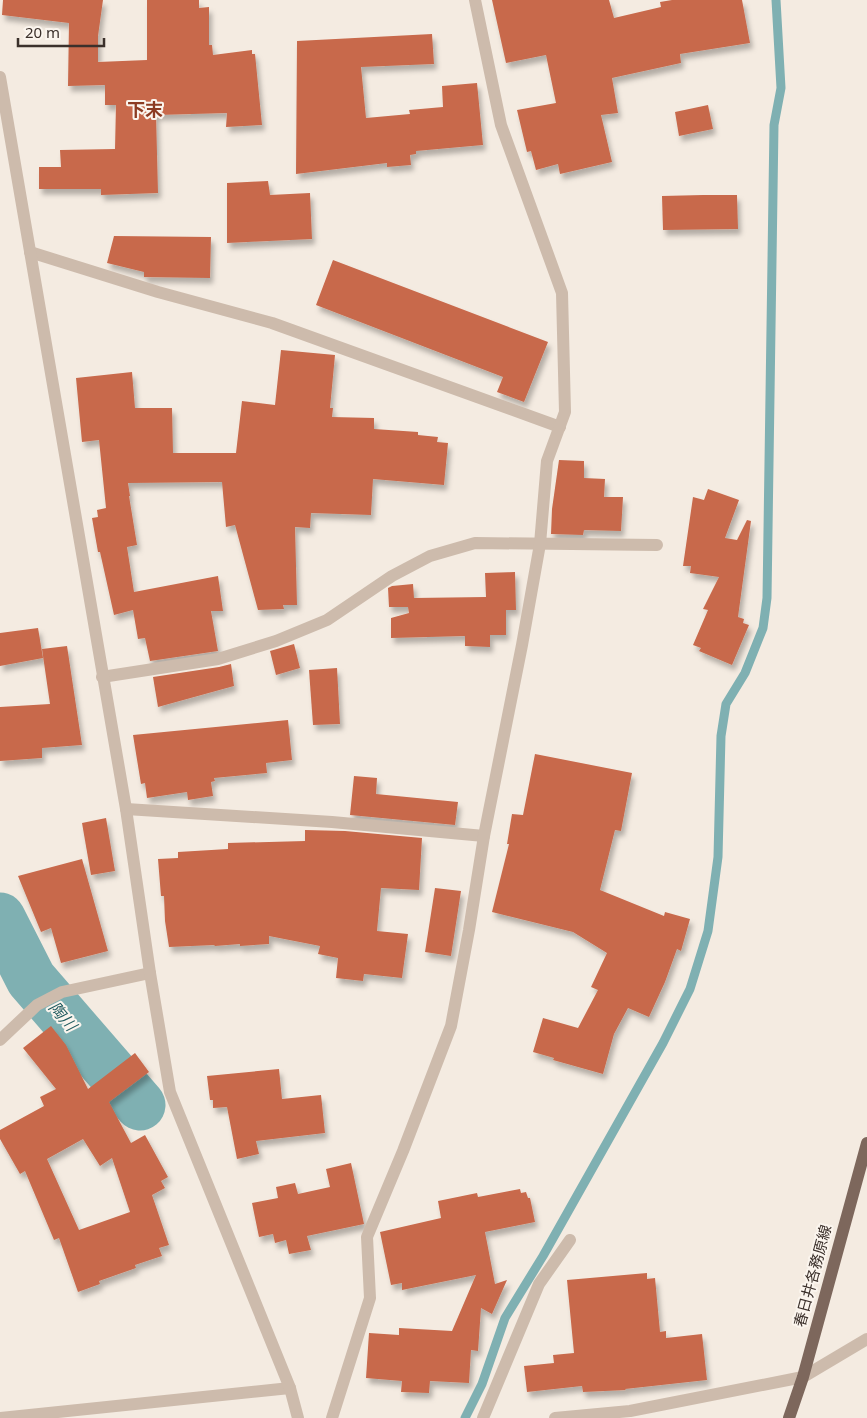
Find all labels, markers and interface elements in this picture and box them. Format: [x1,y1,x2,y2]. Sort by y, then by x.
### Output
scale bar [18,15,104,47]
text: 20 m [25,22,60,42]
district label: 下末 [127,97,163,121]
water label: 陶川 [44,997,83,1037]
street label: 春日井各務原線 [789,1222,835,1329]

